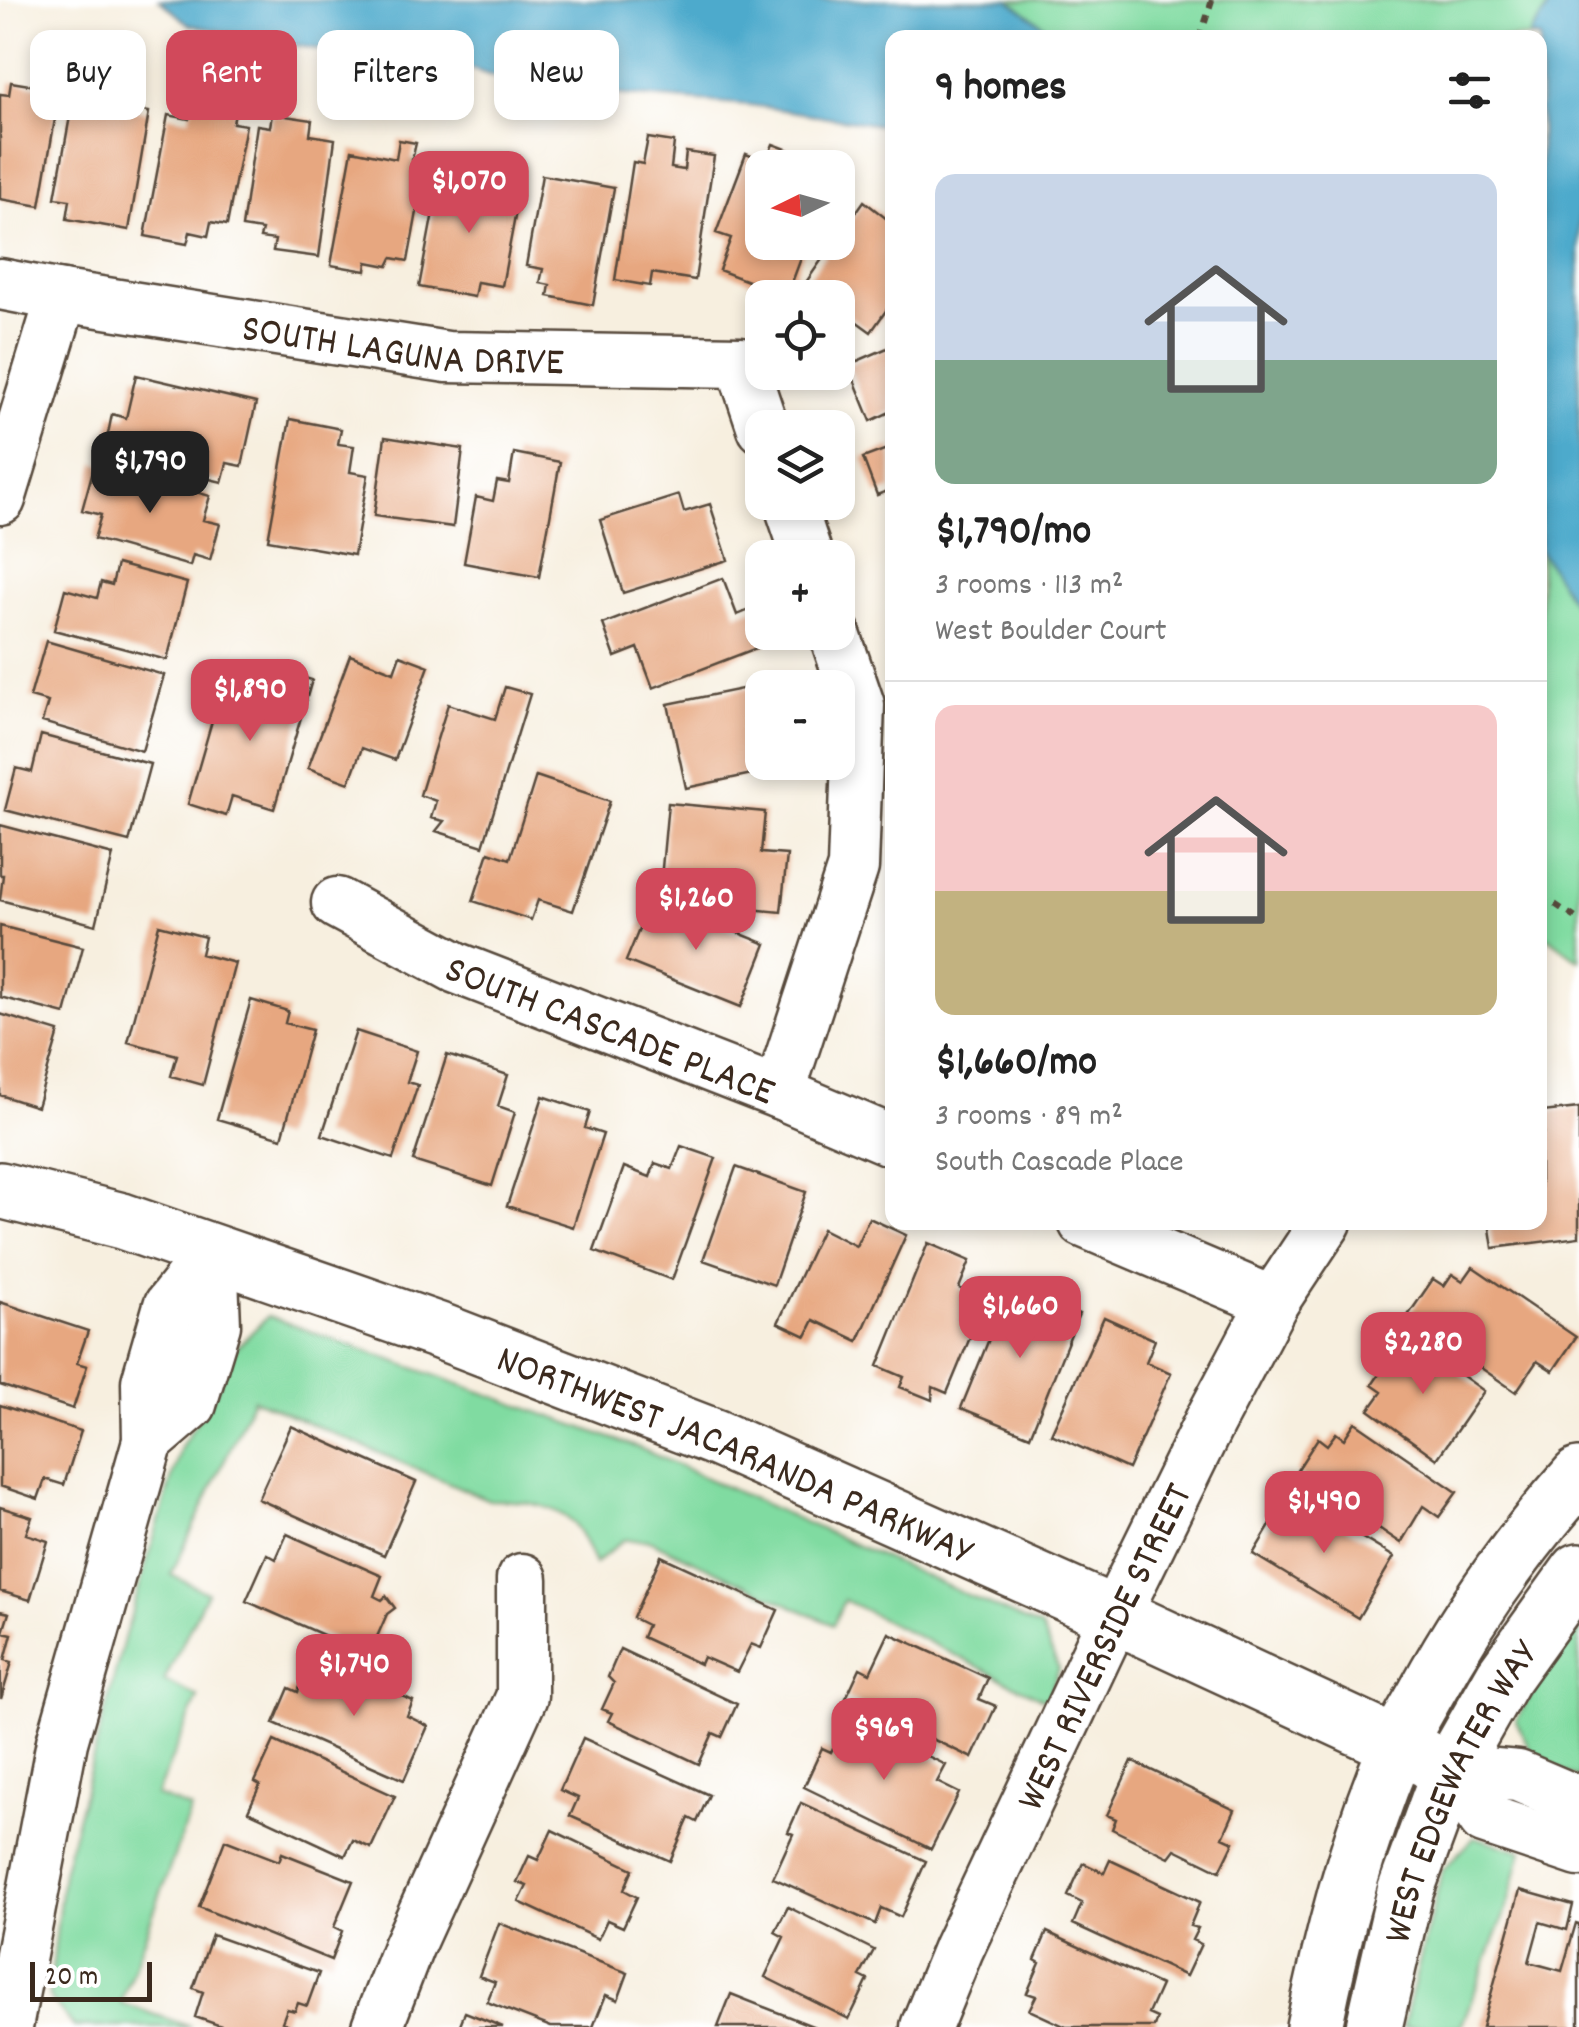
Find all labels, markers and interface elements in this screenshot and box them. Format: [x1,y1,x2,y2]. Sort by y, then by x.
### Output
chip: Buy [30,30,146,120]
chip: Rent [166,30,297,120]
chip: Filters [317,30,474,120]
chip: New [494,30,619,120]
text: 9 homes [935,60,1067,120]
icon: filters [1442,63,1497,118]
north arrow [745,150,855,260]
map controls [745,150,855,780]
pin: $1,070 [388,151,550,236]
text: $1,070 [431,160,507,206]
icon: home [1126,239,1306,419]
button: locate [745,280,855,390]
street label: SOUTH LAGUNA DRIVE [237,303,564,394]
button: layers [745,410,855,520]
pin: $1,790 [69,431,231,516]
text: $1,790 [113,440,187,486]
text: $1,790/mo [935,504,1091,564]
button: + [745,540,855,650]
text: 3 rooms · 113 m² [935,564,1124,610]
text: West Boulder Court [935,610,1167,656]
pin: $1,890 [169,659,331,744]
text: $1,890 [213,668,287,714]
button: − [745,670,855,780]
icon: home [1126,770,1306,950]
pin: $1,260 [615,868,777,953]
text: $1,260 [658,877,734,923]
street label: SOUTH CASCADE PLACE [433,944,782,1124]
text: $1,660/mo [935,1035,1097,1095]
text: 3 rooms · 89 m² [935,1095,1123,1141]
text: South Cascade Place [935,1141,1184,1187]
pin: $1,660 [939,1276,1101,1361]
text: $1,660 [981,1285,1059,1331]
pin: $2,280 [1342,1312,1504,1397]
text: $2,280 [1383,1321,1463,1367]
street label: NORTHWEST JACARANDA PARKWAY [487,1334,981,1584]
pin: $1,490 [1243,1471,1405,1556]
street label: WEST RIVERSIDE STREET [1005,1475,1210,1821]
text: $1,490 [1287,1480,1361,1526]
street label: WEST EDGEWATER WAY [1372,1630,1556,1949]
pin: $1,740 [273,1634,435,1719]
text: $1,740 [318,1643,390,1689]
pin: $969 [825,1698,943,1783]
text: $969 [853,1707,915,1753]
scale bar [30,1957,152,2002]
text: 20 m [45,1959,98,1999]

